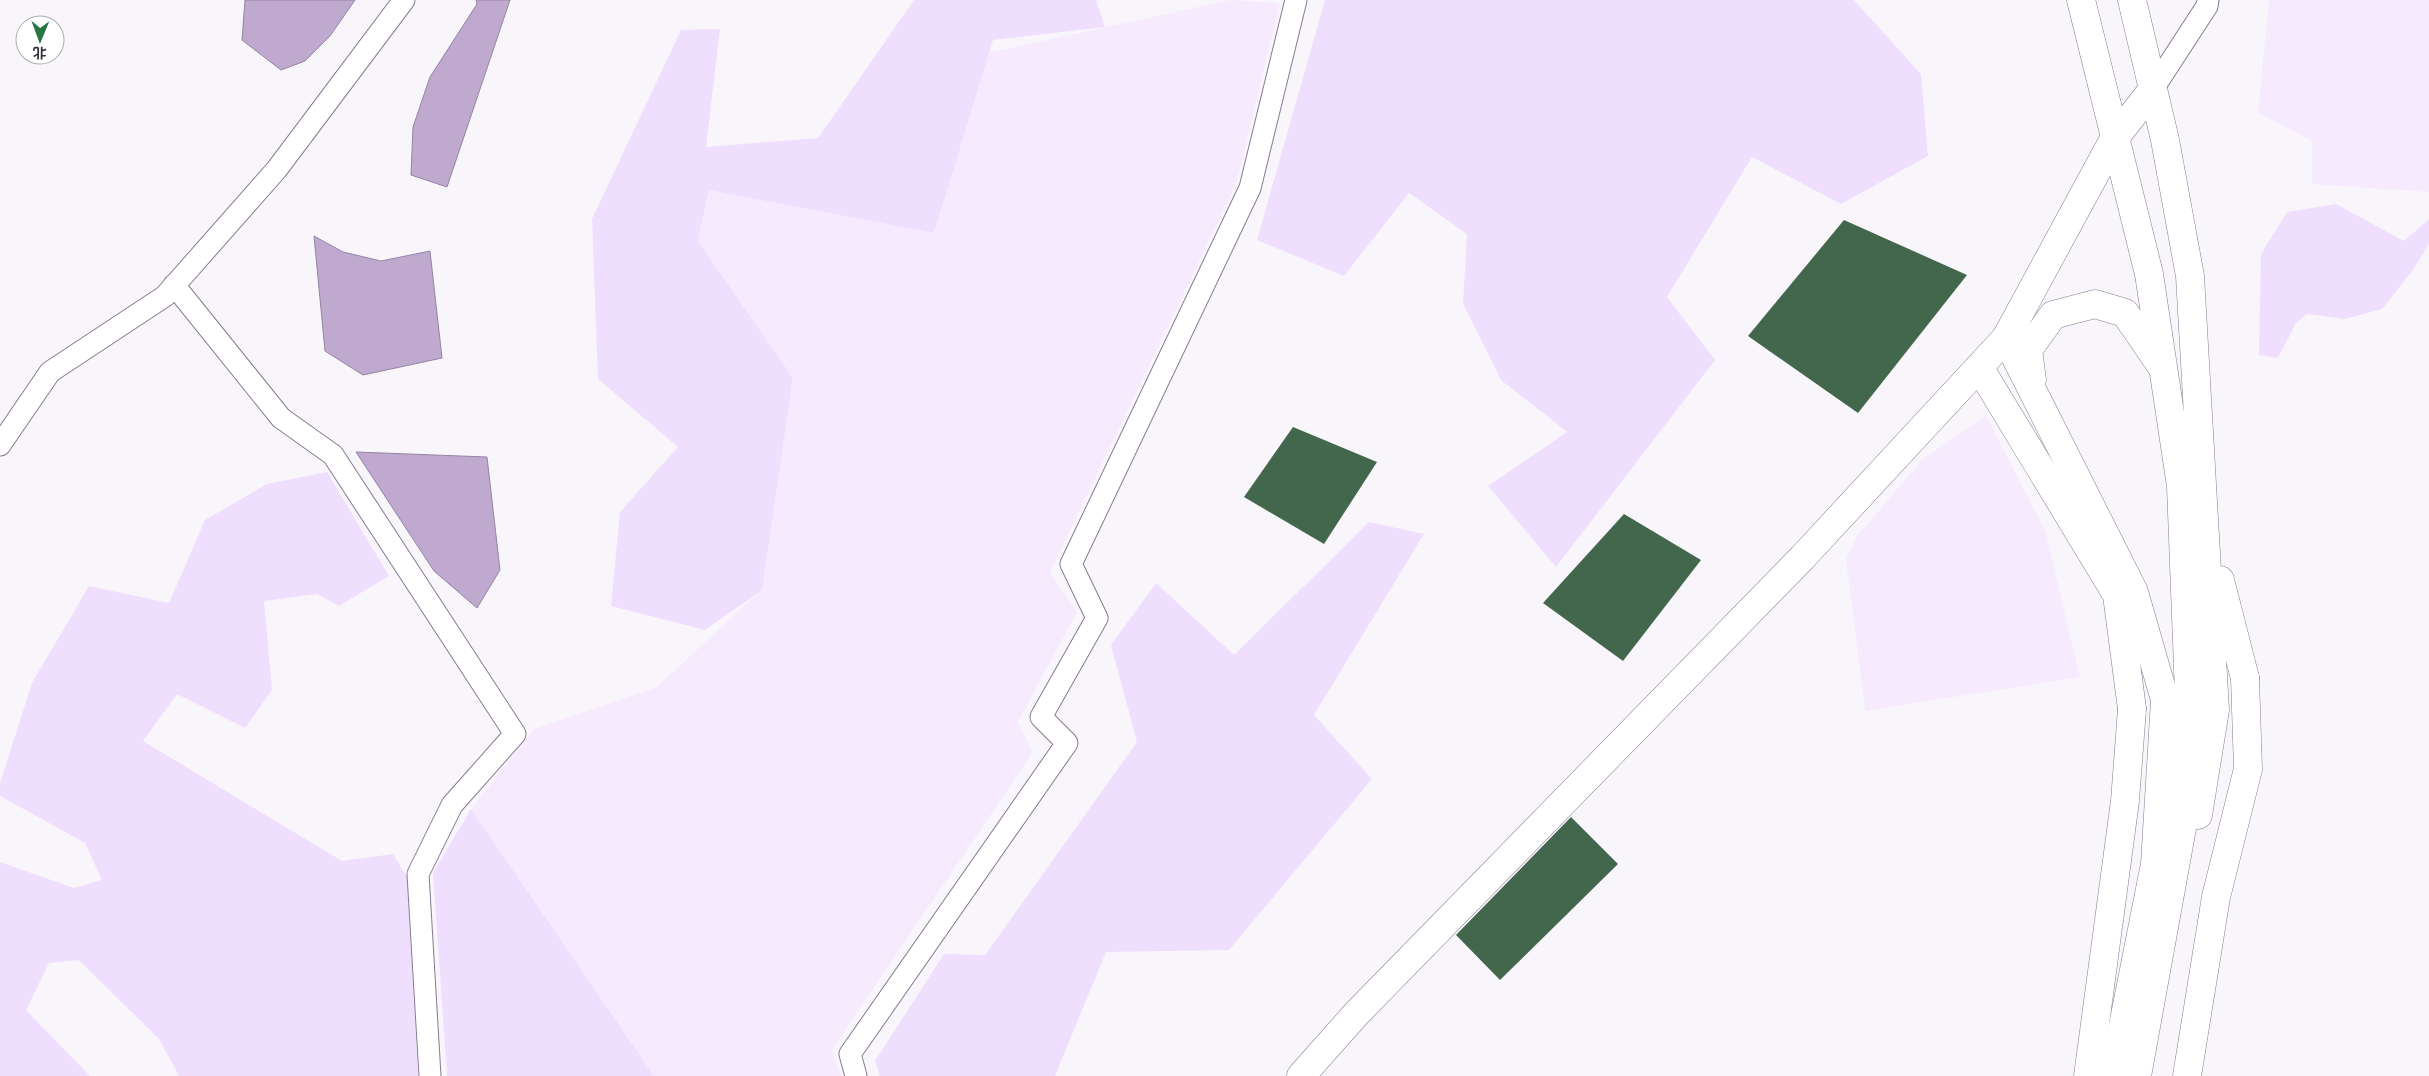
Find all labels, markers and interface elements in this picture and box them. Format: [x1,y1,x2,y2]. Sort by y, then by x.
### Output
north arrow [15,15,65,65]
text: 北 [33,44,47,62]

